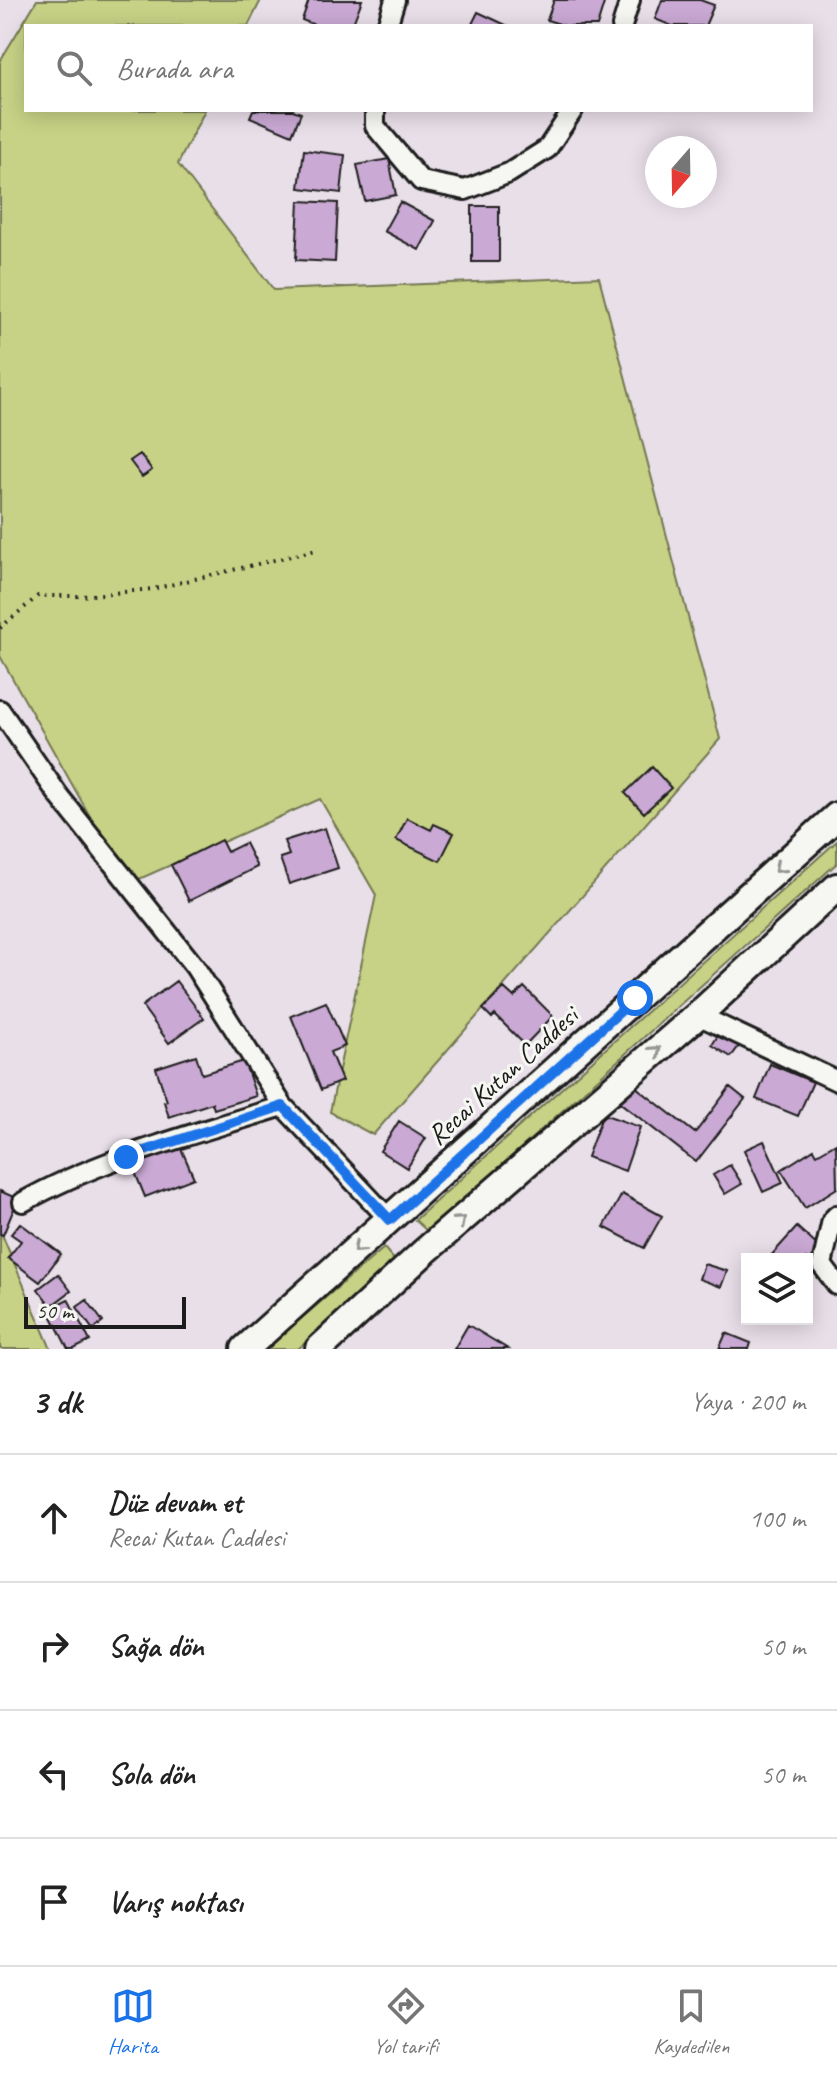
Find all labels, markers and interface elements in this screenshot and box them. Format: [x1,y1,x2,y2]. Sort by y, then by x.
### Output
search box [24,24,813,112]
icon: search [52,46,96,90]
text: Burada ara [116,49,233,87]
north arrow [645,136,717,208]
one-way arrow [774,858,788,873]
route start [617,980,653,1016]
street label: Recai Kutan Caddesi [420,996,588,1152]
one-way arrow [647,1046,662,1061]
route end [108,1139,144,1175]
one-way arrow [450,1216,465,1231]
one-way arrow [352,1239,367,1253]
map controls [741,1253,813,1325]
button: layers [741,1253,813,1325]
scale bar [24,1293,186,1329]
text: 50 m [36,1297,73,1325]
text: 3 dk [32,1380,82,1423]
text: Yaya · 200 m [690,1385,805,1418]
text: Düz devam et [108,1483,242,1521]
icon: ahead [32,1496,76,1540]
text: 100 m [749,1502,805,1535]
text: Recai Kutan Caddesi [108,1521,285,1554]
icon: right [32,1624,76,1668]
text: Sağa dön [108,1627,204,1665]
text: 50 m [761,1630,805,1663]
icon: left [32,1752,76,1796]
text: Sola dön [108,1755,195,1793]
text: 50 m [761,1758,805,1791]
icon: arrive [32,1880,76,1924]
text: Varış noktası [108,1883,243,1921]
tab: Harita [108,1984,158,2060]
tab: Yol tarifi [373,1984,438,2060]
tab: Kaydedilen [653,1984,729,2060]

